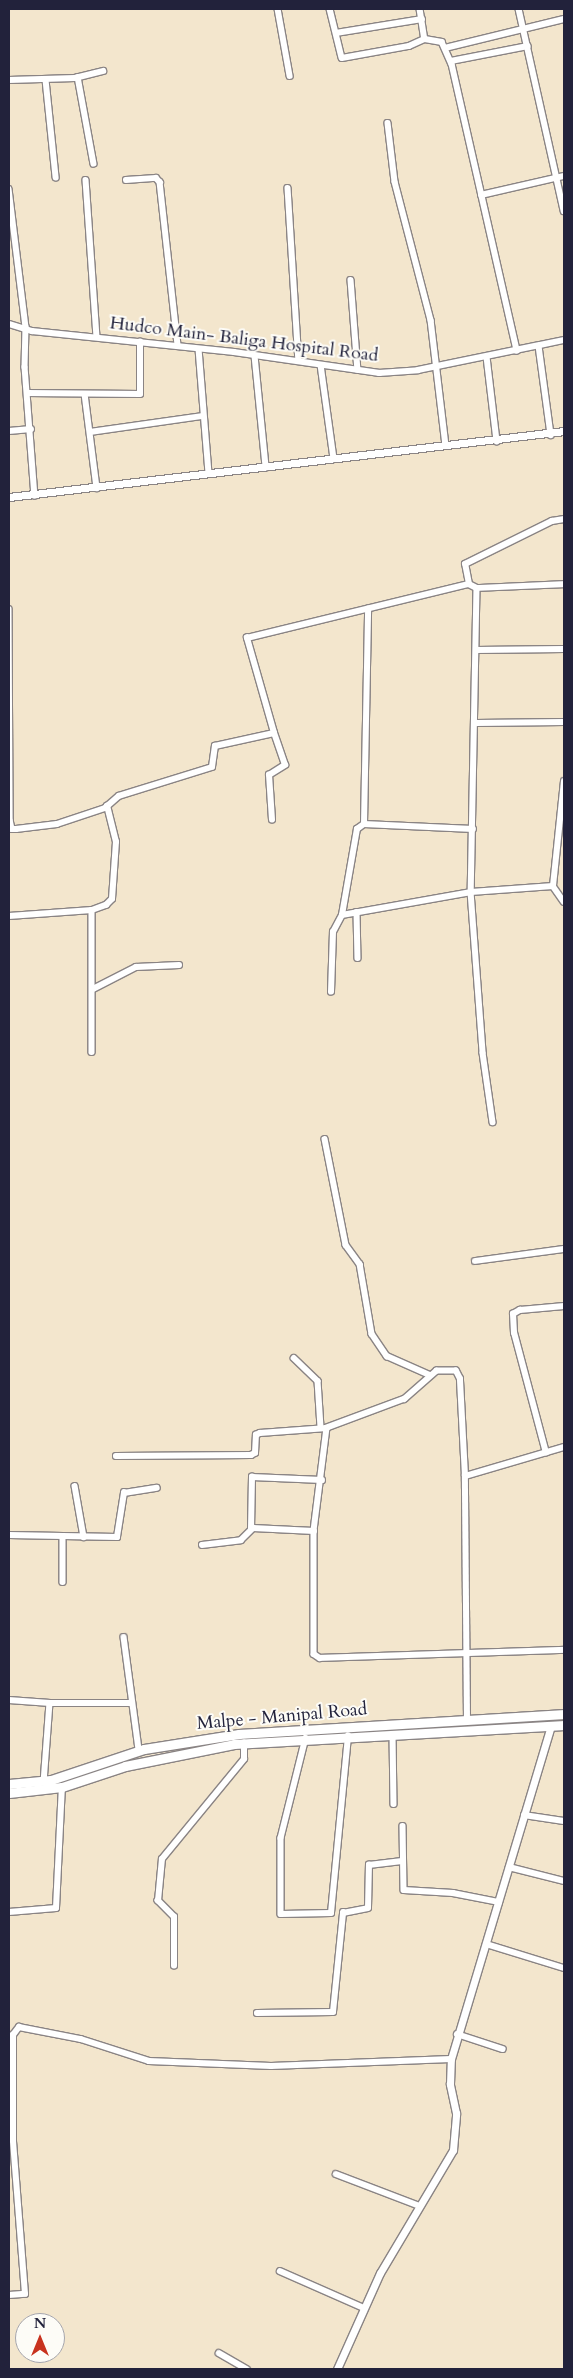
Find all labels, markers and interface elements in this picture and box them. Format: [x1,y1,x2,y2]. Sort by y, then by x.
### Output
street label: Hudco Main- Baliga Hospital Road [108,313,380,367]
street label: Malpe - Manipal Road [196,1699,368,1735]
north arrow [15,2313,65,2363]
text: N [34,2314,46,2333]

